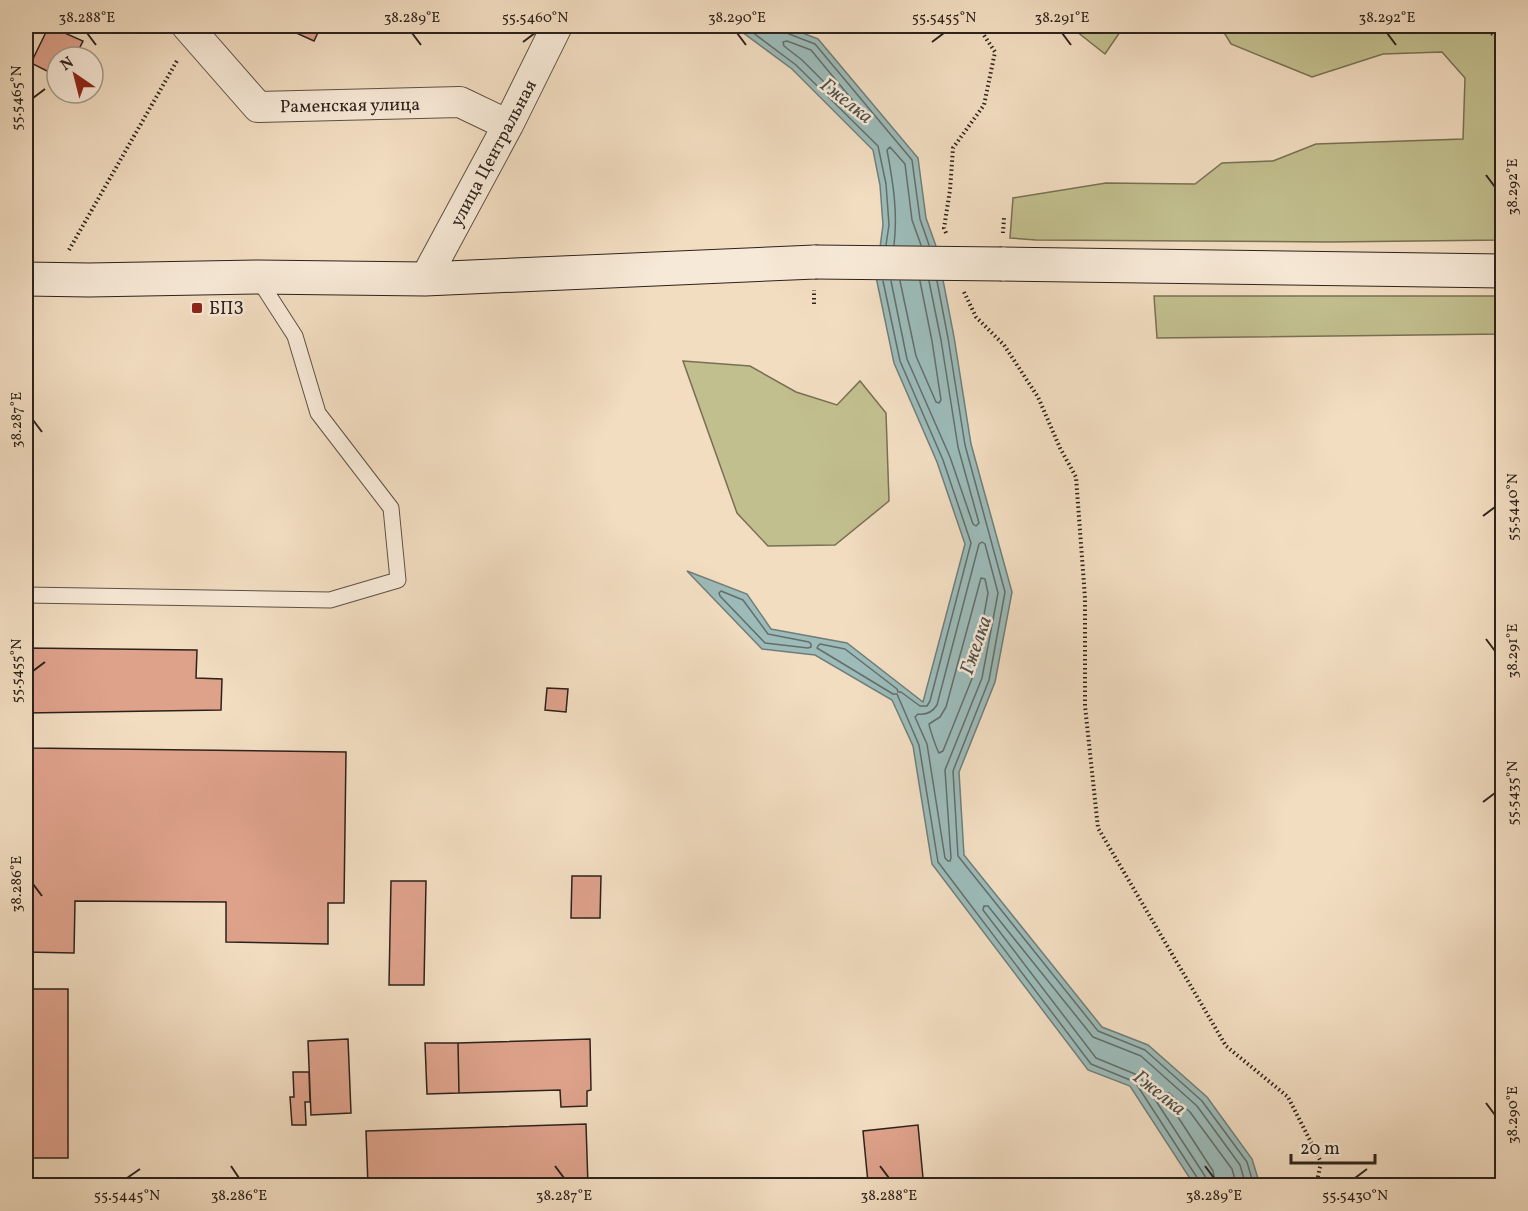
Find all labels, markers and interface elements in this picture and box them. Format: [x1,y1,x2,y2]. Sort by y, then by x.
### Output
text: 38.288°E [59,8,115,29]
text: 38.289°E [384,8,440,29]
text: 55.5460°N [502,8,568,29]
text: 38.290°E [708,8,766,29]
text: 55.5455°N [912,8,976,29]
text: 38.291°E [1035,8,1090,29]
text: 38.292°E [1359,8,1415,29]
north arrow [45,45,105,105]
text: N [56,52,79,77]
text: 55.5465°N [7,65,28,131]
water label: Гжелка [813,72,878,131]
street label: улица Центральная [445,76,544,232]
street label: Раменская улица [280,93,420,120]
text: 38.292°E [1503,159,1524,215]
place label: БПЗ [209,297,244,322]
marker: БПЗ [190,301,204,315]
text: 38.287°E [7,392,28,448]
text: 55.5440°N [1503,473,1524,541]
water label: Гжелка [954,613,1000,679]
text: 38.291°E [1503,624,1524,679]
text: 55.5455°N [7,639,28,703]
text: 55.5435°N [1503,761,1524,825]
text: 38.286°E [7,856,28,912]
water label: Гжелка [1126,1064,1191,1123]
text: 38.290°E [1503,1086,1524,1144]
scale bar [1291,1127,1375,1165]
text: 20 m [1300,1137,1340,1162]
text: 55.5445°N [94,1186,160,1207]
text: 38.286°E [211,1186,267,1207]
text: 38.287°E [536,1186,592,1207]
text: 38.288°E [861,1186,917,1207]
text: 38.289°E [1186,1186,1242,1207]
text: 55.5430°N [1322,1186,1388,1207]

